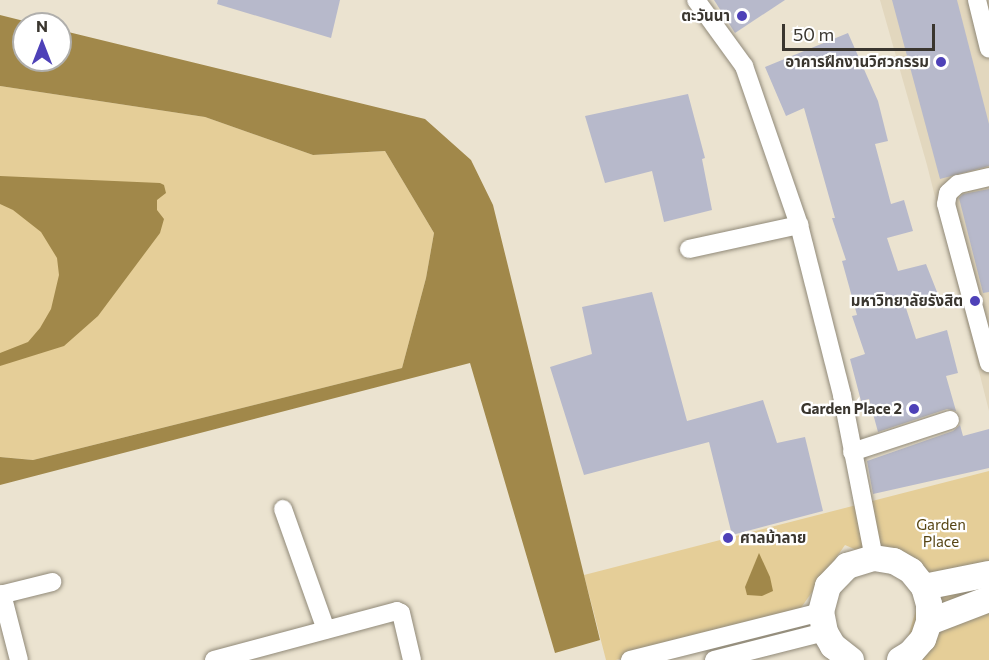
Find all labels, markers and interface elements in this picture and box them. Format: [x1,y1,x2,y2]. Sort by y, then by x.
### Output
place label: ตะวันนา [681,7,730,25]
marker: ตะวันนา [735,9,749,23]
north arrow [12,12,72,72]
scale bar [785,12,938,50]
text: N [36,16,48,35]
text: 50 m [793,23,834,45]
place label: อาคารฝึกงานวิศวกรรม [785,53,929,71]
marker: อาคารฝึกงานวิศวกรรม [934,55,948,69]
place label: มหาวิทยาลัยรังสิต [851,292,963,310]
marker: มหาวิทยาลัยรังสิต [968,294,982,308]
place label: Garden Place 2 [801,400,902,418]
marker: Garden Place 2 [907,402,921,416]
park label: Garden Place [916,515,966,550]
place label: ศาลม้าลาย [740,529,806,547]
marker: ศาลม้าลาย [721,531,735,545]

